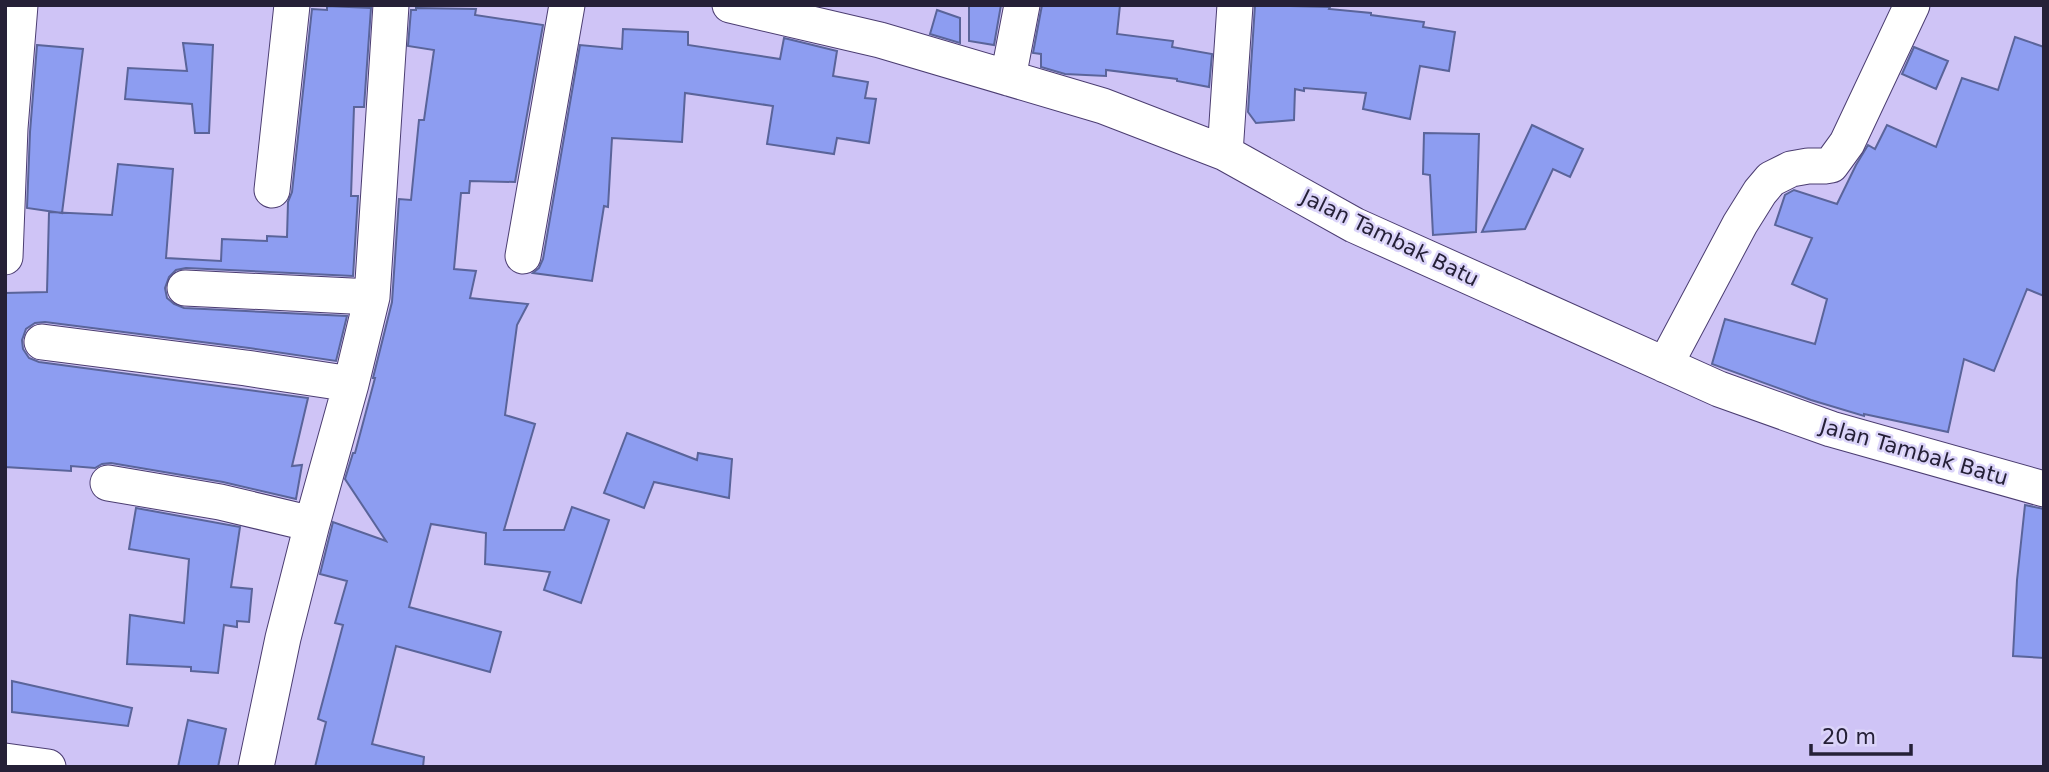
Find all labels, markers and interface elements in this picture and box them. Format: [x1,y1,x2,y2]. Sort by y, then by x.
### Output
street label: Jalan Tambak Batu [1296,184,1483,291]
street label: Jalan Tambak Batu [1815,413,2011,490]
scale bar [1811,712,1911,756]
text: 20 m [1822,725,1876,749]

